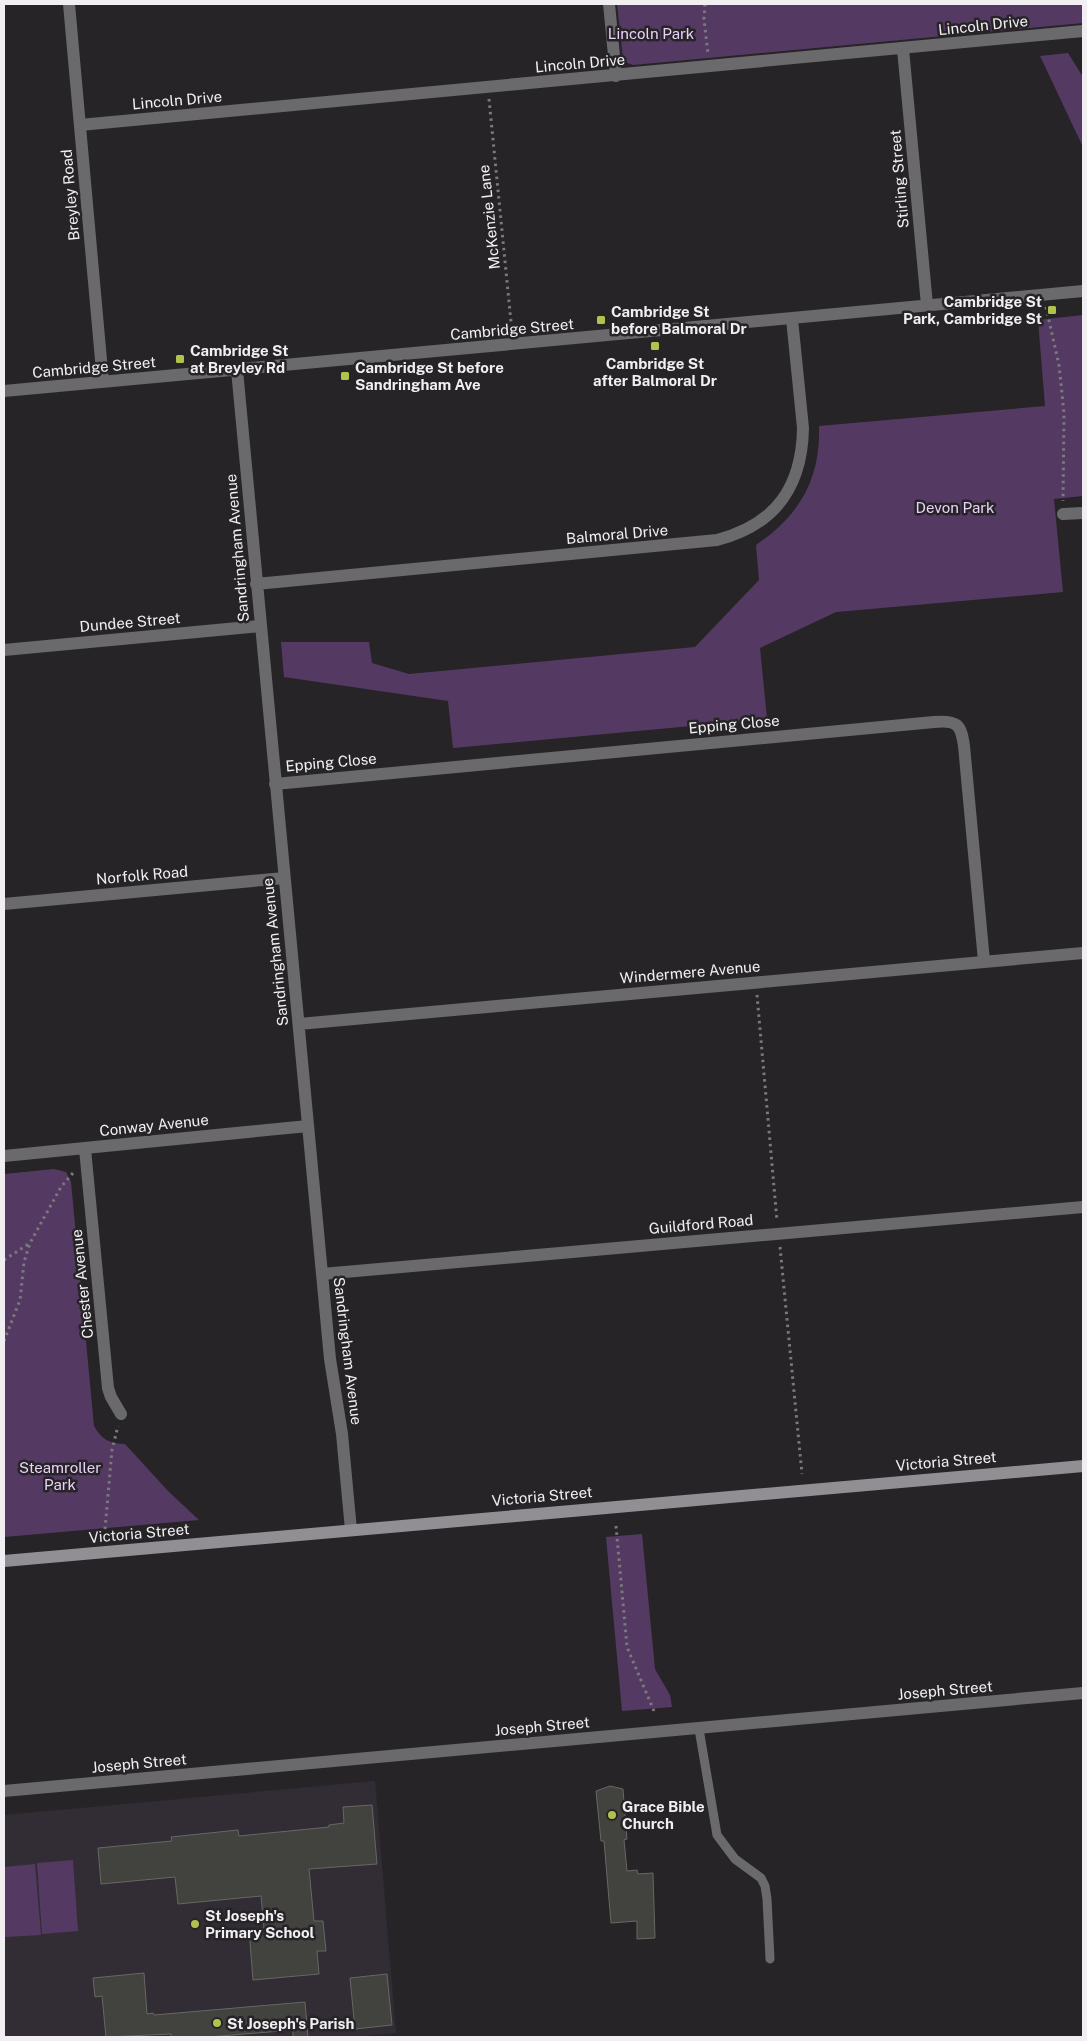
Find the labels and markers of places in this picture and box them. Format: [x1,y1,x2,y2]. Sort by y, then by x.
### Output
place label: Cambridge St Park, Cambridge St [903,293,1042,327]
place label: Cambridge St before Balmoral Dr [611,303,747,337]
marker: Cambridge St Park, Cambridge St [1046,304,1058,316]
marker: Cambridge St before Balmoral Dr [595,314,607,326]
marker: Cambridge St after Balmoral Dr [649,340,661,352]
place label: Cambridge St at Breyley Rd [190,342,289,376]
marker: Cambridge St at Breyley Rd [174,353,186,365]
place label: Cambridge St after Balmoral Dr [593,355,717,389]
place label: Cambridge St before Sandringham Ave [355,359,504,393]
marker: Cambridge St before Sandringham Ave [339,370,351,382]
place label: Grace Bible Church [622,1798,705,1832]
marker: Grace Bible Church [606,1809,618,1821]
place label: St Joseph's Primary School [205,1907,315,1941]
marker: St Joseph's Primary School [189,1918,201,1930]
place label: St Joseph's Parish [227,2015,355,2032]
marker: St Joseph's Parish [211,2017,223,2029]

